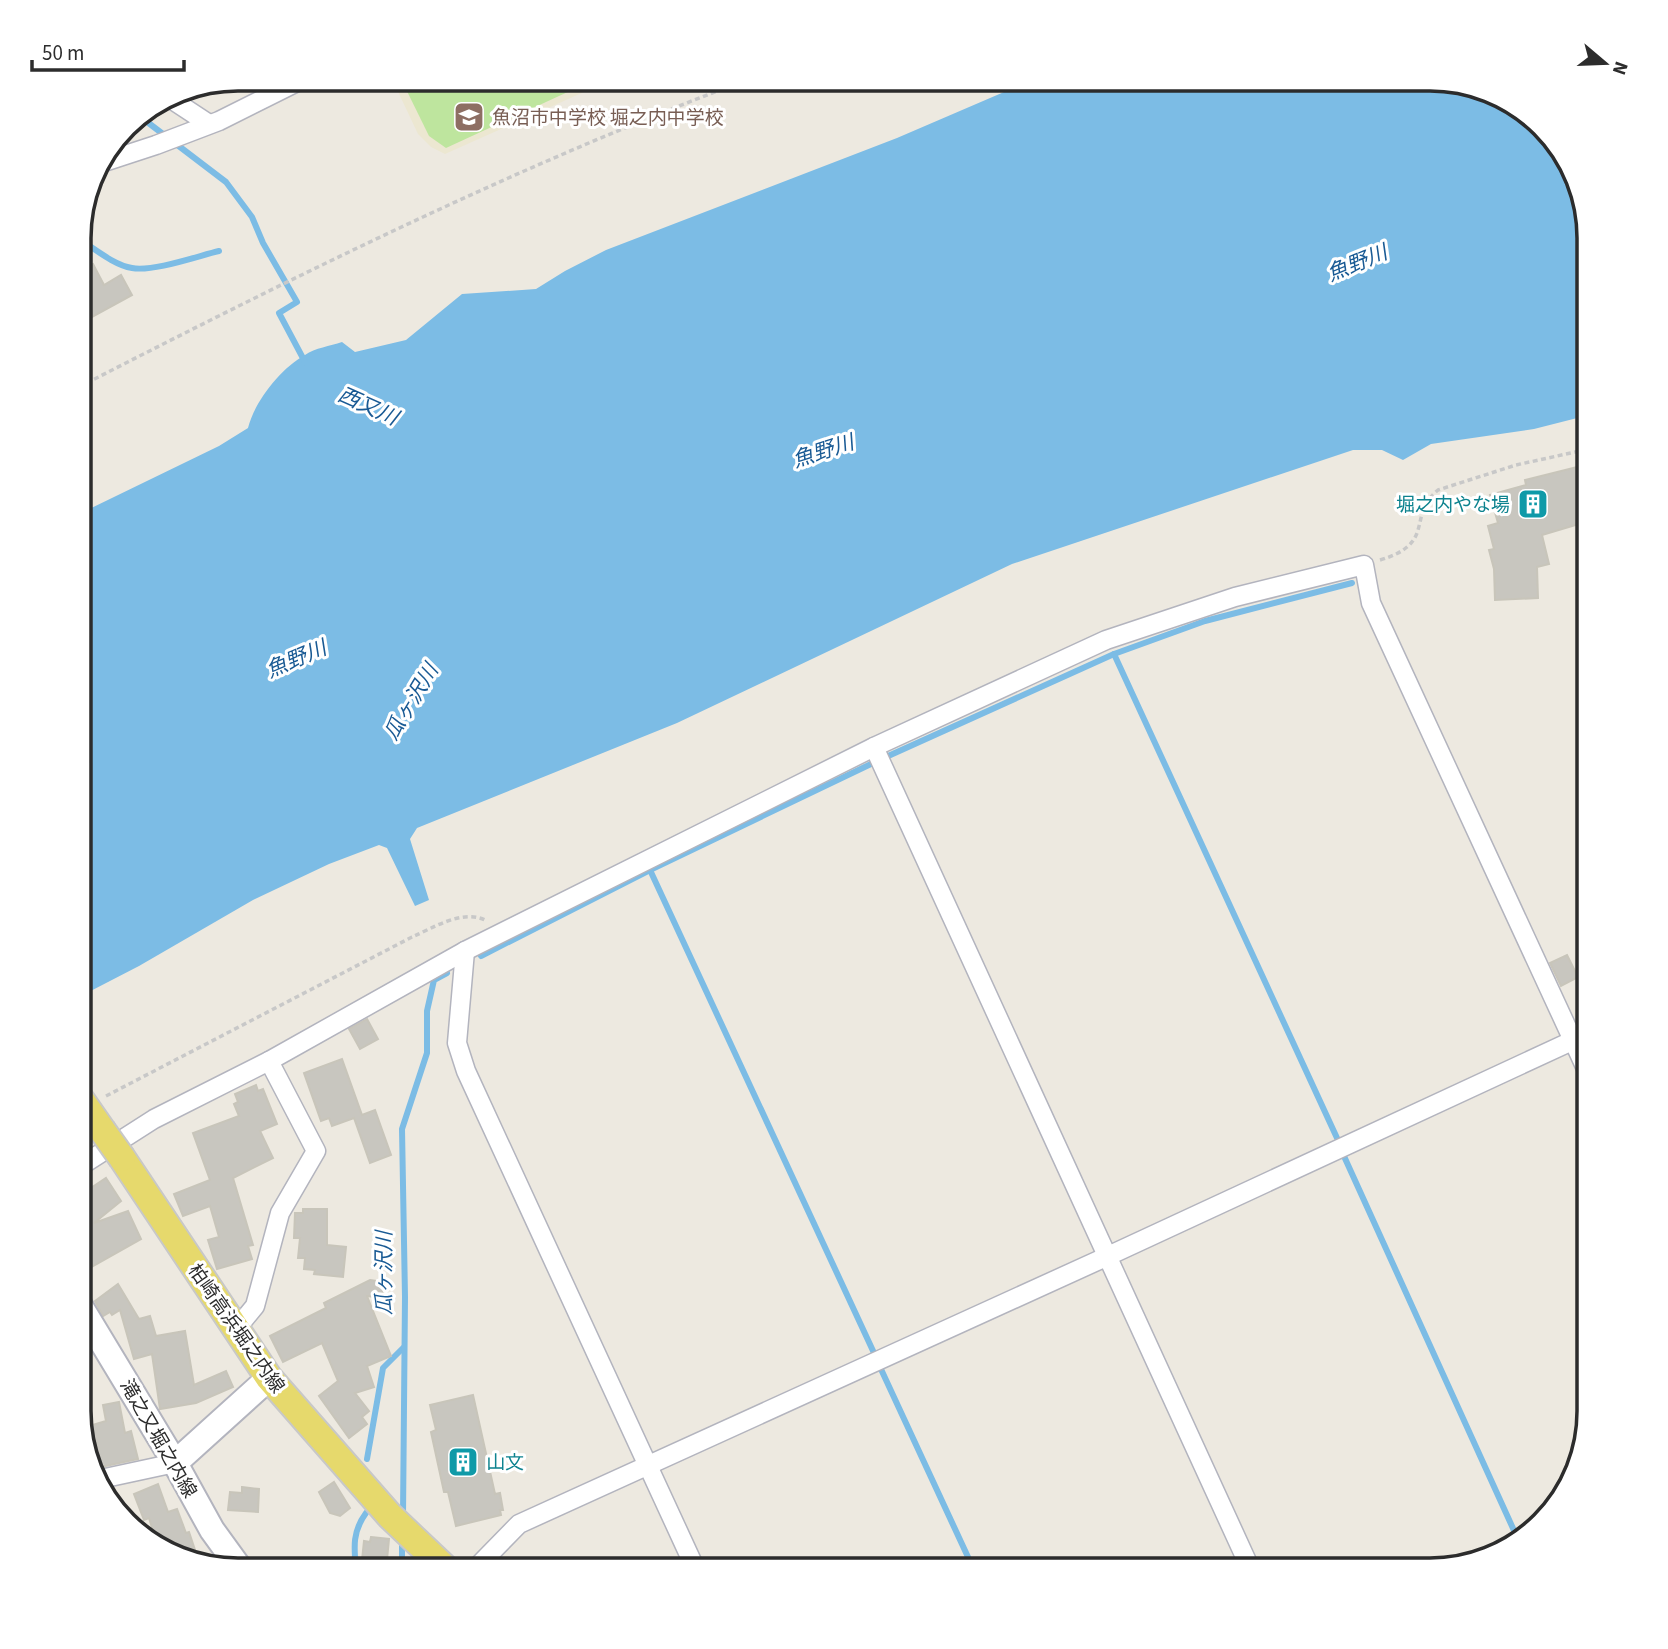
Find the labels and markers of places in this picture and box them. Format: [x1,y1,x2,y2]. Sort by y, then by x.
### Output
school or university icon: 魚沼市中学校 堀之内中学校 [452,100,486,134]
place label: 魚沼市中学校 堀之内中学校 [492,105,724,132]
building icon: 堀之内やな場 [1516,487,1550,521]
place label: 堀之内やな場 [1396,492,1510,519]
building icon: 山文 [446,1445,480,1479]
place label: 山文 [486,1450,524,1477]

